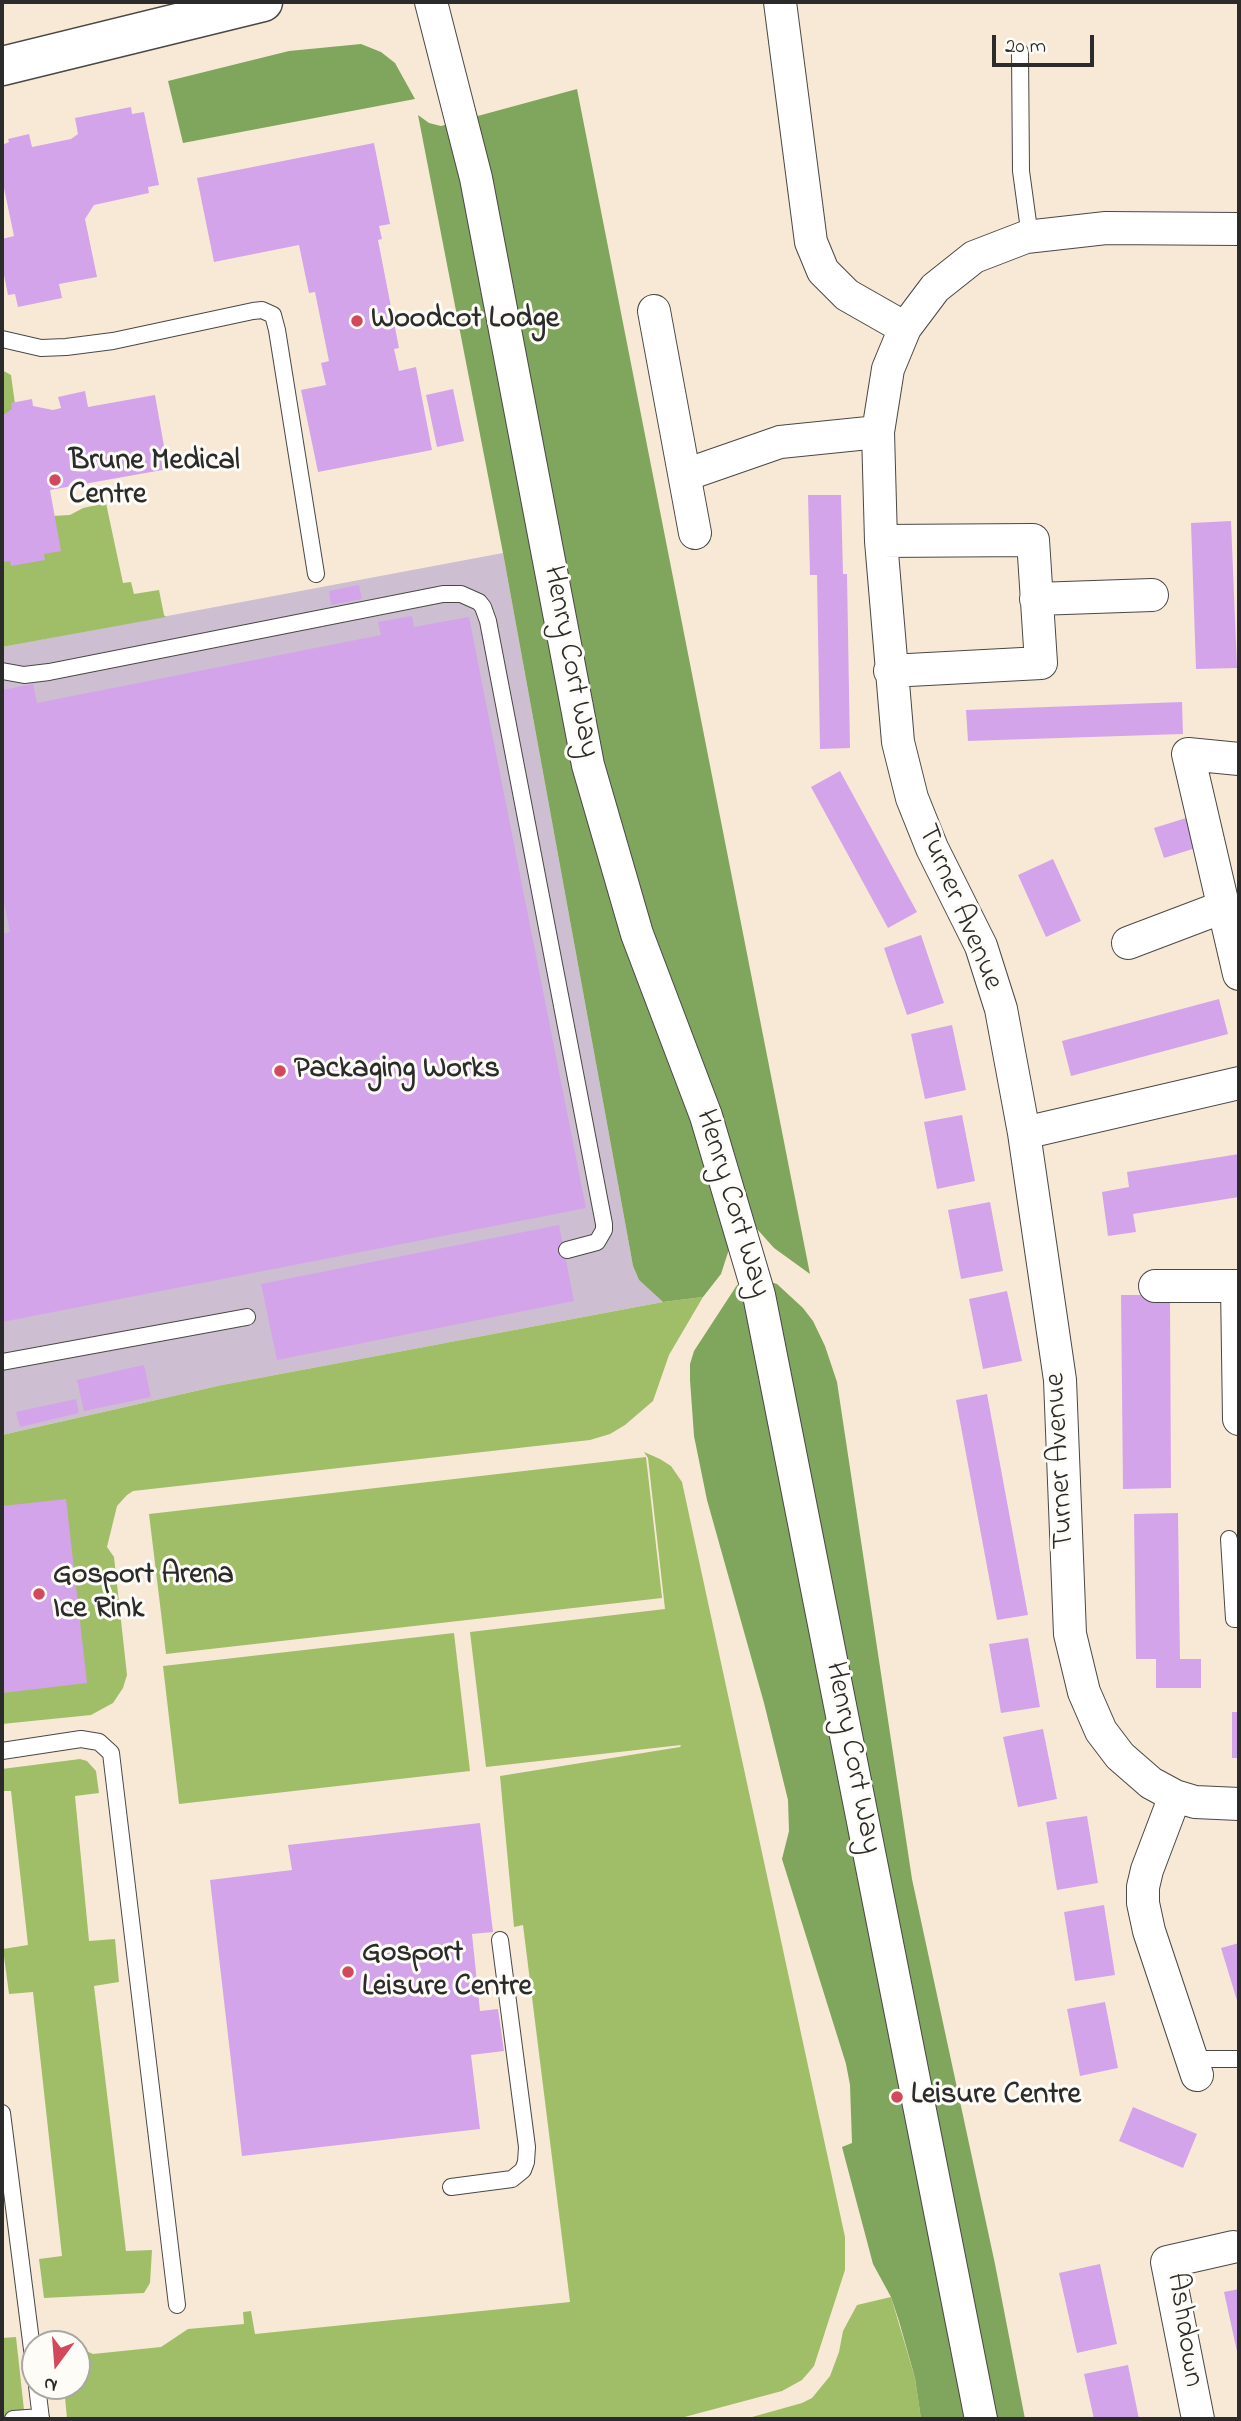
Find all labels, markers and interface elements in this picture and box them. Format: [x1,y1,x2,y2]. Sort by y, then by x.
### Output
scale bar [996,21,1098,65]
text: 20 m [1005,32,1046,62]
place label: Woodcot Lodge [371,303,559,339]
marker: Woodcot Lodge [349,313,365,329]
place label: Brune Medical Centre [69,445,240,516]
marker: Brune Medical Centre [47,472,63,488]
street label: Henry Cort Way [533,563,605,761]
street label: Turner Avenue [907,820,1009,996]
place label: Packaging Works [294,1053,500,1089]
marker: Packaging Works [272,1063,288,1079]
street label: Henry Cort Way [685,1106,777,1302]
street label: Turner Avenue [1039,1372,1085,1550]
place label: Gosport Arena Ice Rink [53,1559,234,1630]
marker: Gosport Arena Ice Rink [31,1586,47,1602]
street label: Henry Cort Way [815,1659,887,1857]
place label: Gosport Leisure Centre [362,1937,532,2008]
marker: Gosport Leisure Centre [340,1964,356,1980]
place label: Leisure Centre [911,2079,1081,2115]
marker: Leisure Centre [889,2089,905,2105]
street label: Ashdown [1156,2270,1210,2390]
north arrow [21,2330,91,2400]
text: N [41,2369,61,2398]

